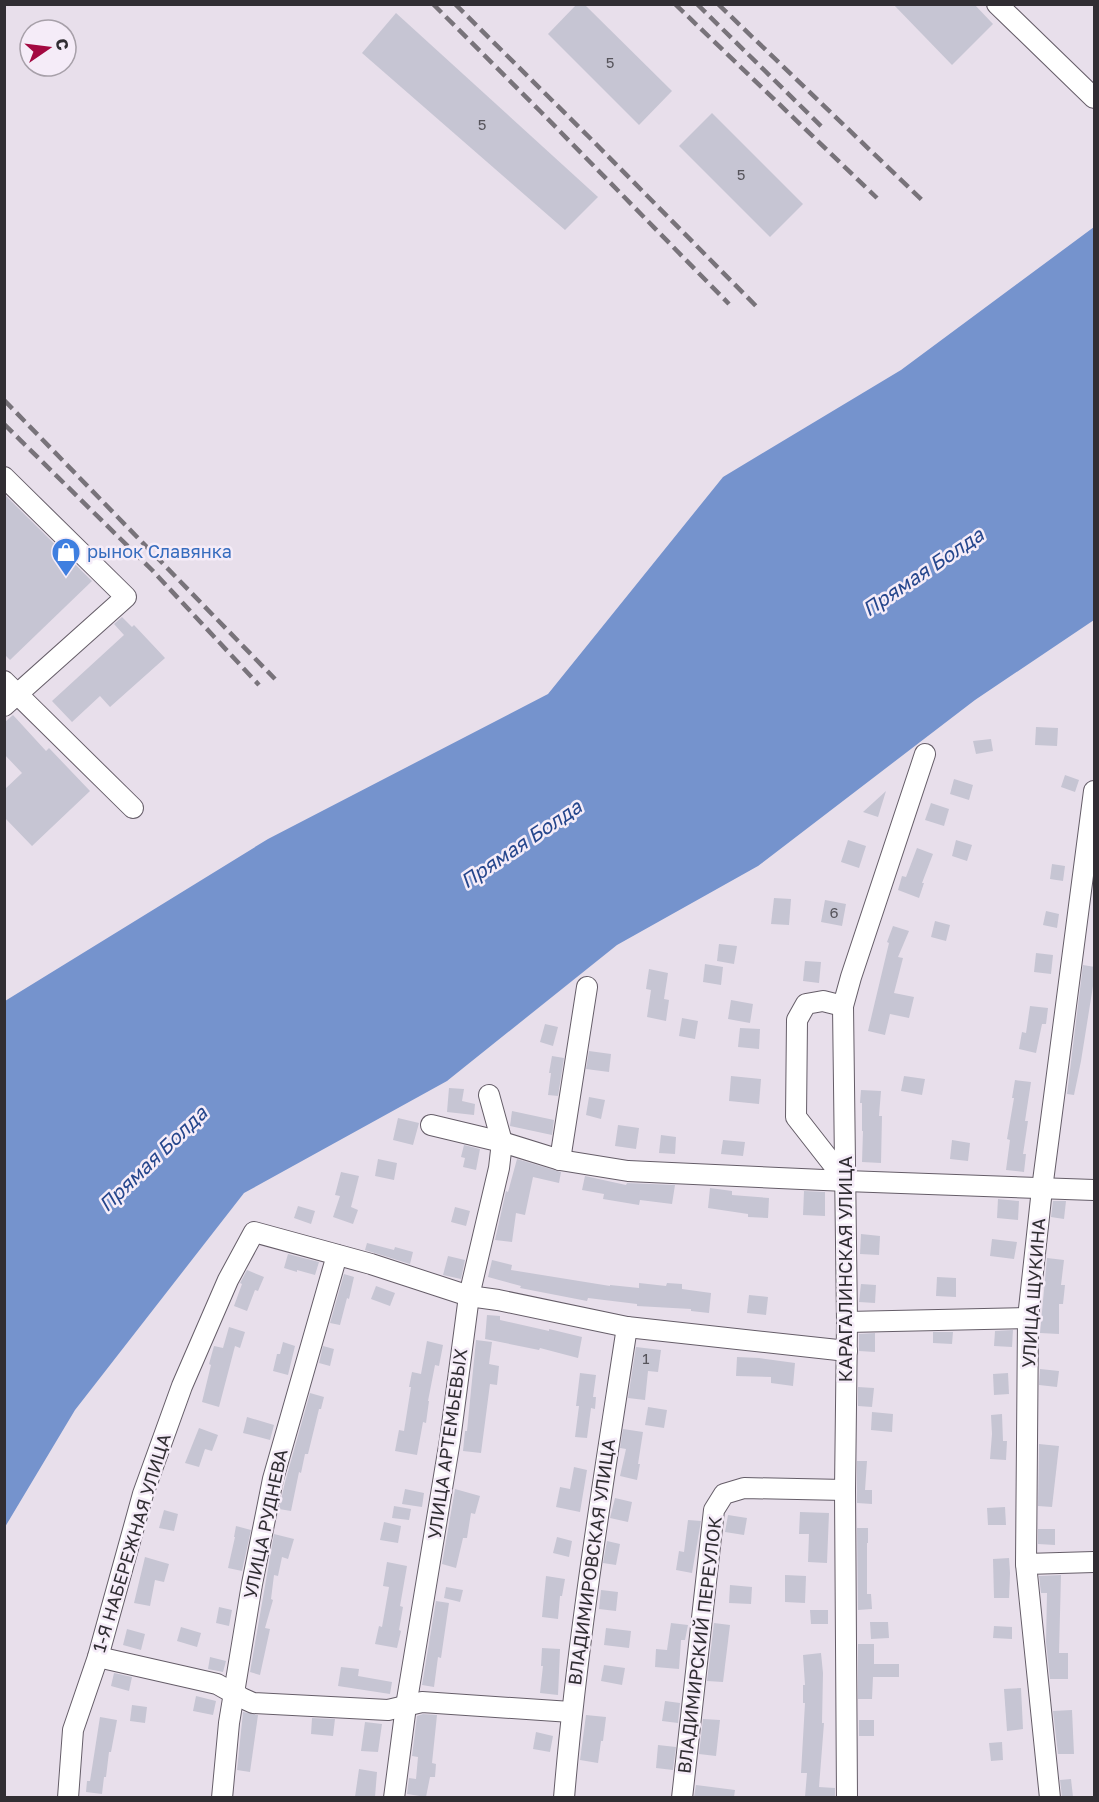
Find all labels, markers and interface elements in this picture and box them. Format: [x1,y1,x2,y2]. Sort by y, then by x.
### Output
north arrow [18,18,78,78]
text: С [51,36,74,52]
house number: 5 [606,53,614,71]
house number: 5 [478,115,486,133]
house number: 5 [737,165,745,183]
water label: Прямая Болда [857,521,988,621]
shop icon: рынок Славянка [50,536,82,578]
place label: рынок Славянка [87,540,232,562]
water label: Прямая Болда [455,793,586,893]
house number: 6 [829,903,839,921]
water label: Прямая Болда [93,1100,212,1216]
street label: КАРАГАЛИНСКАЯ УЛИЦА [834,1156,856,1382]
street label: УЛИЦА ЩУКИНА [1017,1217,1049,1369]
street label: УЛИЦА АРТЕМЬЕВЫХ [423,1347,471,1541]
house number: 1 [642,1349,650,1367]
street label: 1-Я НАБЕРЕЖНАЯ УЛИЦА [87,1431,175,1655]
street label: ВЛАДИМИРОВСКАЯ УЛИЦА [563,1437,619,1686]
street label: УЛИЦА РУДНЕВА [238,1447,292,1601]
street label: ВЛАДИМИРСКИЙ ПЕРЕУЛОК [672,1515,726,1775]

